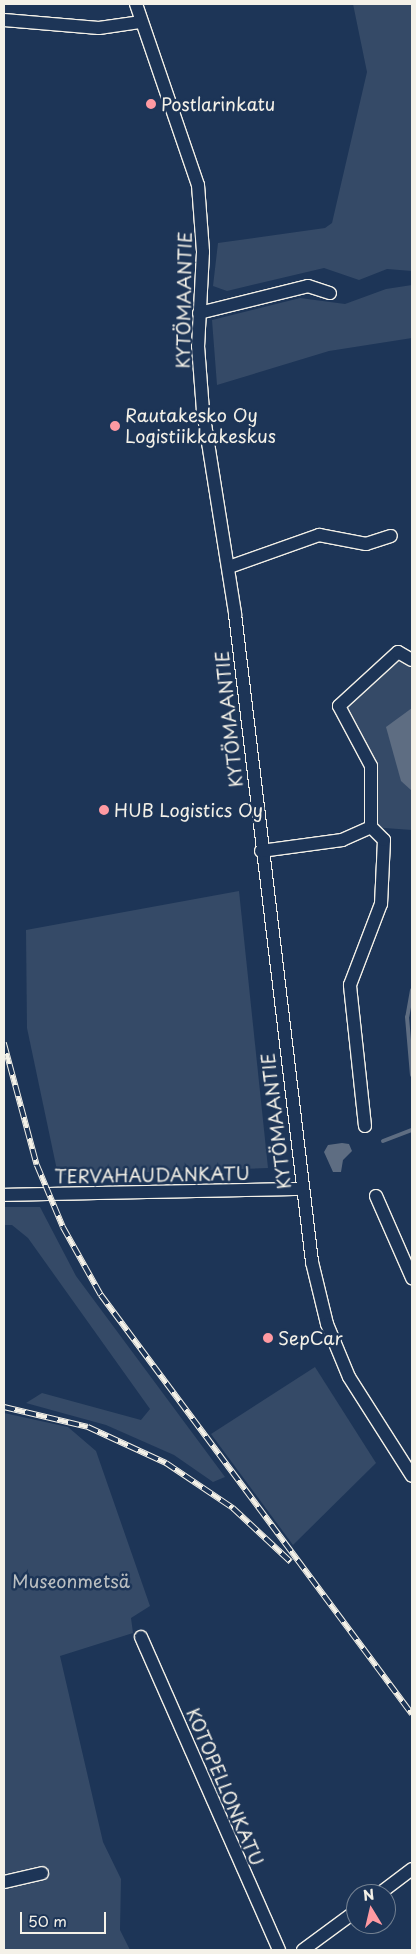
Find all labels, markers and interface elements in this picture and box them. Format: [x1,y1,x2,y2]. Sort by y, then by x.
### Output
place label: Postlarinkatu [161,93,275,115]
marker: Postlarinkatu [145,98,157,110]
street label: KYTÖMAANTIE [172,231,196,369]
place label: Rautakesko Oy Logistiikkakeskus [125,405,276,448]
marker: Rautakesko Oy Logistiikkakeskus [109,420,121,432]
street label: KYTÖMAANTIE [211,650,247,788]
place label: HUB Logistics Oy [114,799,264,821]
marker: HUB Logistics Oy [98,804,110,816]
street label: KYTÖMAANTIE [257,1052,295,1190]
street label: TERVAHAUDANKATU [54,1162,250,1188]
place label: SepCar [278,1327,343,1349]
marker: SepCar [262,1332,274,1344]
park label: Museonmetsä [12,1570,130,1592]
street label: KOTOPELLONKATU [182,1705,268,1869]
text: N [362,1883,376,1906]
north arrow [346,1884,396,1934]
scale bar [22,1902,109,1934]
text: 50 m [28,1909,67,1932]

